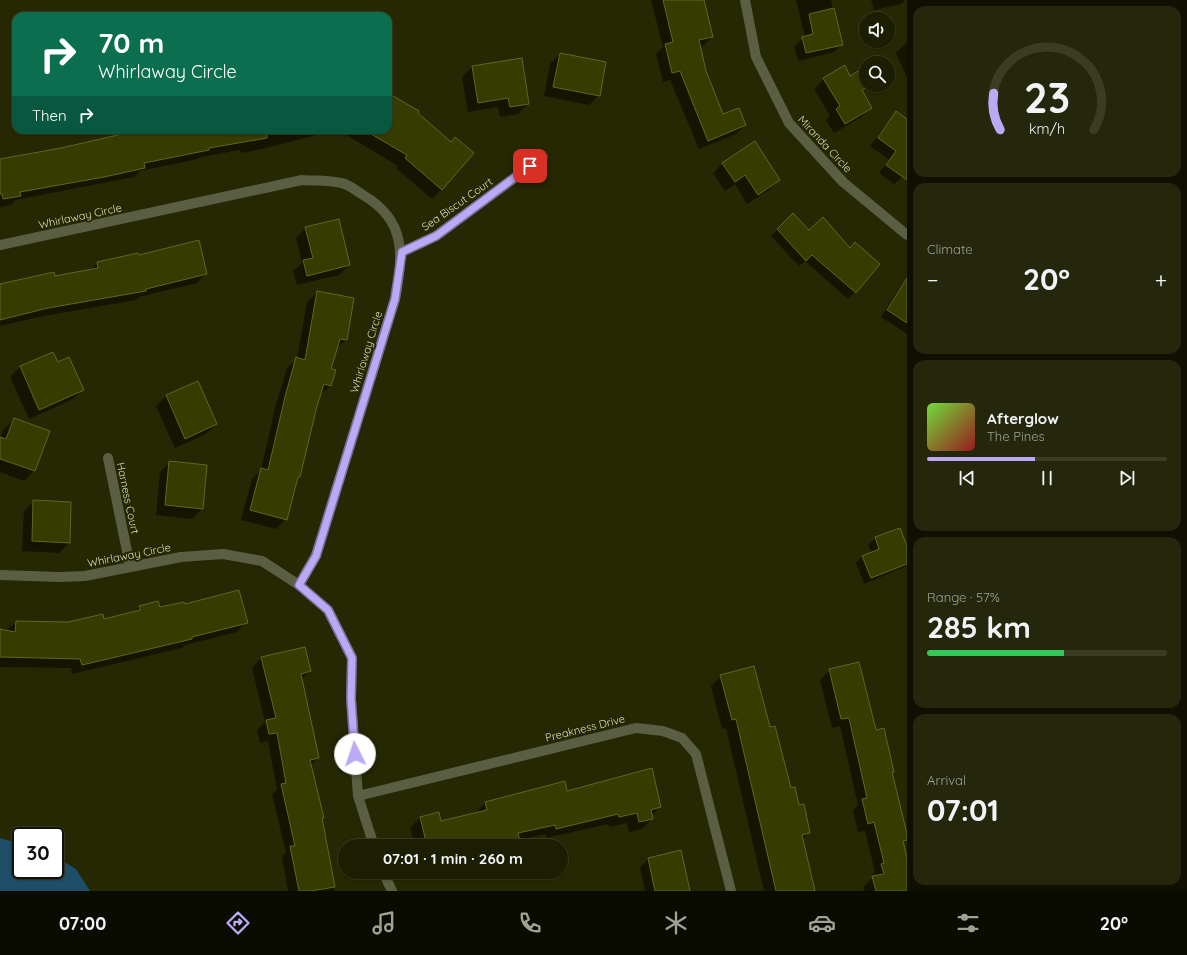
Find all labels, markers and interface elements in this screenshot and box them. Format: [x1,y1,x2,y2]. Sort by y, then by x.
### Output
map controls [859,12,895,92]
button: sound [859,12,895,48]
text: 70 m [98,25,164,60]
icon: right [32,28,84,80]
button: search [859,56,895,92]
text: Whirlaway Circle [98,60,237,83]
text: 23 [1024,70,1070,122]
icon: right [75,104,97,126]
text: Then [32,106,67,125]
street label: Miranda Circle [795,113,855,175]
text: km/h [1029,119,1065,137]
pin [513,149,547,183]
icon: arrive [519,155,541,177]
street label: Sea Biscut Court [419,174,495,234]
street label: Whirlaway Circle [37,200,123,232]
text: Climate [927,241,973,257]
text: 20° [1023,260,1070,298]
text: − [927,266,938,294]
text: + [1155,266,1167,294]
street label: Whirlaway Circle [347,309,385,395]
text: Afterglow [987,409,1059,428]
text: The Pines [987,428,1045,444]
street label: Harness Court [114,461,142,535]
icon: previous [956,467,978,489]
icon: pause [1036,467,1058,489]
icon: next [1116,467,1138,489]
street label: Whirlaway Circle [86,540,172,570]
text: Range · 57% [927,589,1000,605]
text: 285 km [927,608,1031,646]
street label: Preakness Drive [544,711,626,745]
position arrow [334,733,376,775]
text: Arrival [927,772,966,788]
text: 07:01 [927,791,999,829]
speed limit sign: 30 [12,827,64,879]
text: 07:01 · 1 min · 260 m [383,849,523,868]
icon: directions [224,909,252,937]
icon: music [370,909,398,937]
icon: phone [516,909,544,937]
icon: climate [662,909,690,937]
icon: car [808,909,836,937]
icon: filters [954,909,982,937]
text: 07:00 [59,912,106,935]
text: 20° [1100,912,1128,935]

